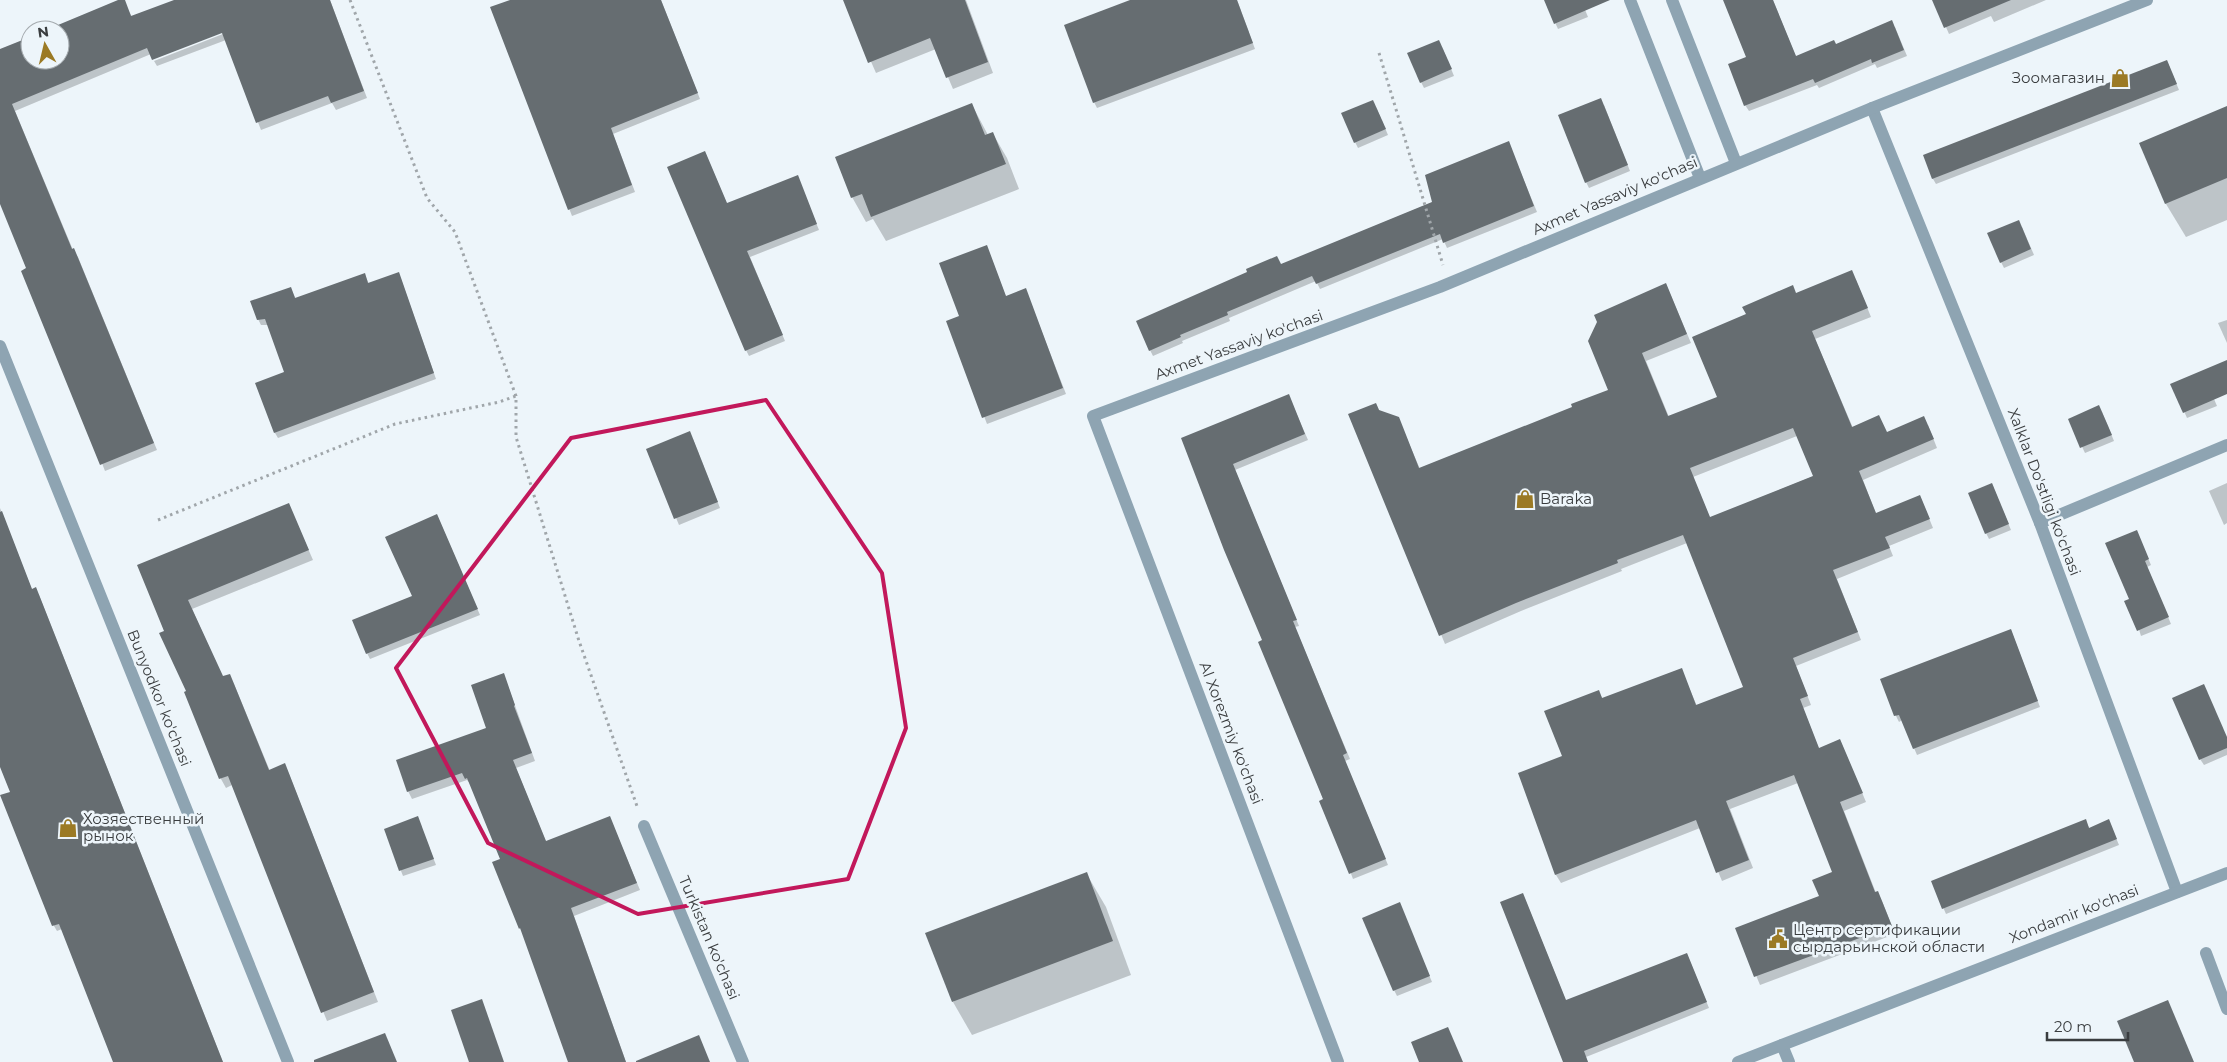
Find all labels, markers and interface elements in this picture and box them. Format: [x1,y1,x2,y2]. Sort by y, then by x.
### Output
north arrow [20,20,70,70]
text: N [36,22,50,42]
shop icon: Зоомагазин [2109,67,2131,89]
place label: Зоомагазин [2012,68,2105,87]
street label: Axmet Yassaviy ko'chasi [1529,152,1700,239]
street label: Axmet Yassaviy ko'chasi [1152,305,1325,384]
street label: Xalklar Do'stligi ko'chasi [2004,405,2085,578]
shop icon: Baraka [1514,488,1536,510]
place label: Baraka [1540,489,1592,508]
street label: Bunyodkor ko'chasi [123,627,196,769]
street label: Al Xorezmiy ko'chasi [1195,659,1267,807]
place label: Хозяественный рынок [83,809,204,845]
shop icon: Хозяественный рынок [57,817,79,839]
street label: Turkistan ko'chasi [675,873,744,1003]
street label: Xondamir ko'chasi [2006,880,2141,947]
place label: Центр сертификации сырдарьинской области [1793,920,1985,956]
public building icon: Центр сертификации сырдарьинской области [1767,928,1789,950]
scale bar [2047,1010,2128,1042]
text: 20 m [2054,1017,2092,1036]

